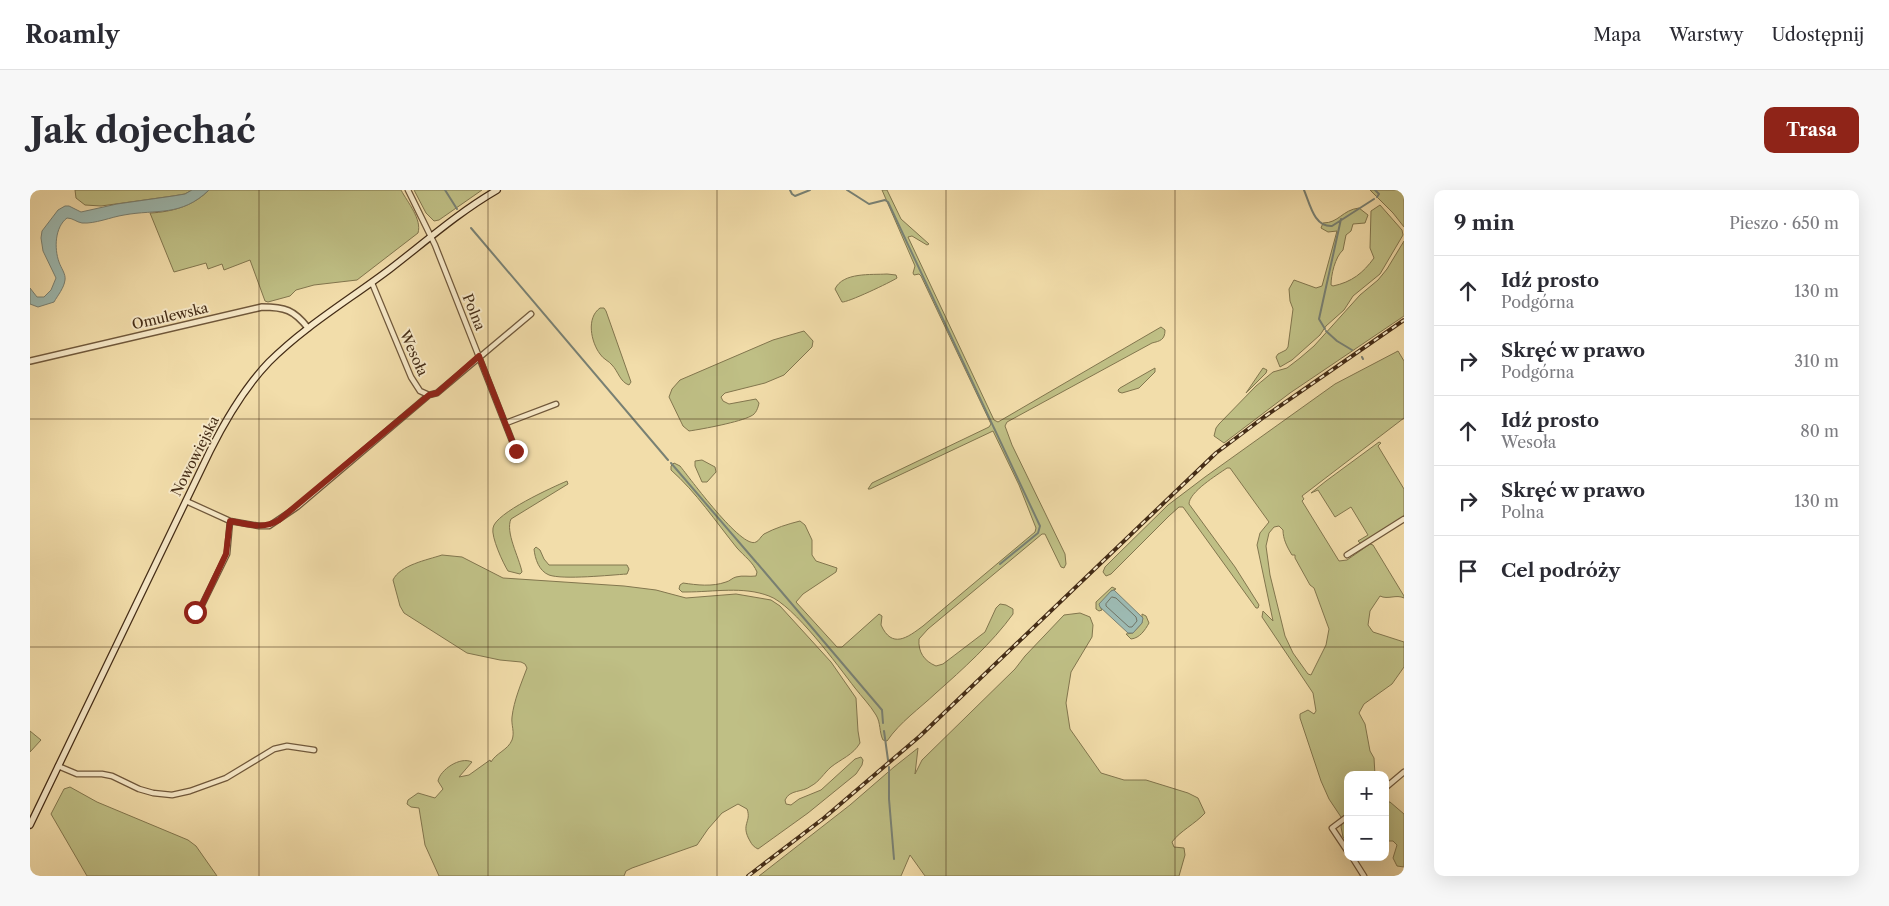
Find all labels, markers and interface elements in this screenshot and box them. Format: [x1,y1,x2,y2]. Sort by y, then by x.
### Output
text: Roamly [25,20,119,49]
text: Mapa [1593,24,1641,46]
text: Warstwy [1669,24,1743,46]
text: Udostępnij [1771,24,1864,46]
button: Trasa [1764,107,1859,153]
text: Jak dojechać [30,109,256,152]
text: 9 min [1454,210,1515,235]
text: Pieszo · 650 m [1729,213,1839,233]
text: Idź prosto [1501,269,1599,292]
icon: ahead [1454,277,1482,305]
text: 130 m [1794,281,1839,301]
street label: Polna [459,291,490,333]
text: Podgórna [1501,292,1574,312]
street label: Omulewska [130,298,210,334]
street label: Wesoła [396,326,432,379]
text: Skręć w prawo [1501,339,1645,362]
icon: right [1454,347,1482,375]
text: 310 m [1794,351,1839,371]
text: Podgórna [1501,362,1574,382]
text: Idź prosto [1501,409,1599,432]
street label: Nowowiejska [167,412,223,499]
icon: ahead [1454,417,1482,445]
text: 80 m [1800,421,1839,441]
text: Wesoła [1501,432,1556,452]
route end [505,440,528,463]
text: Skręć w prawo [1501,479,1645,502]
icon: right [1454,487,1482,515]
text: 130 m [1794,491,1839,511]
text: Polna [1501,502,1544,522]
icon: arrive [1454,557,1482,585]
text: Cel podróży [1501,559,1620,582]
route start [184,601,207,624]
map controls [1344,771,1389,861]
button: + [1344,771,1389,816]
button: − [1344,816,1389,861]

